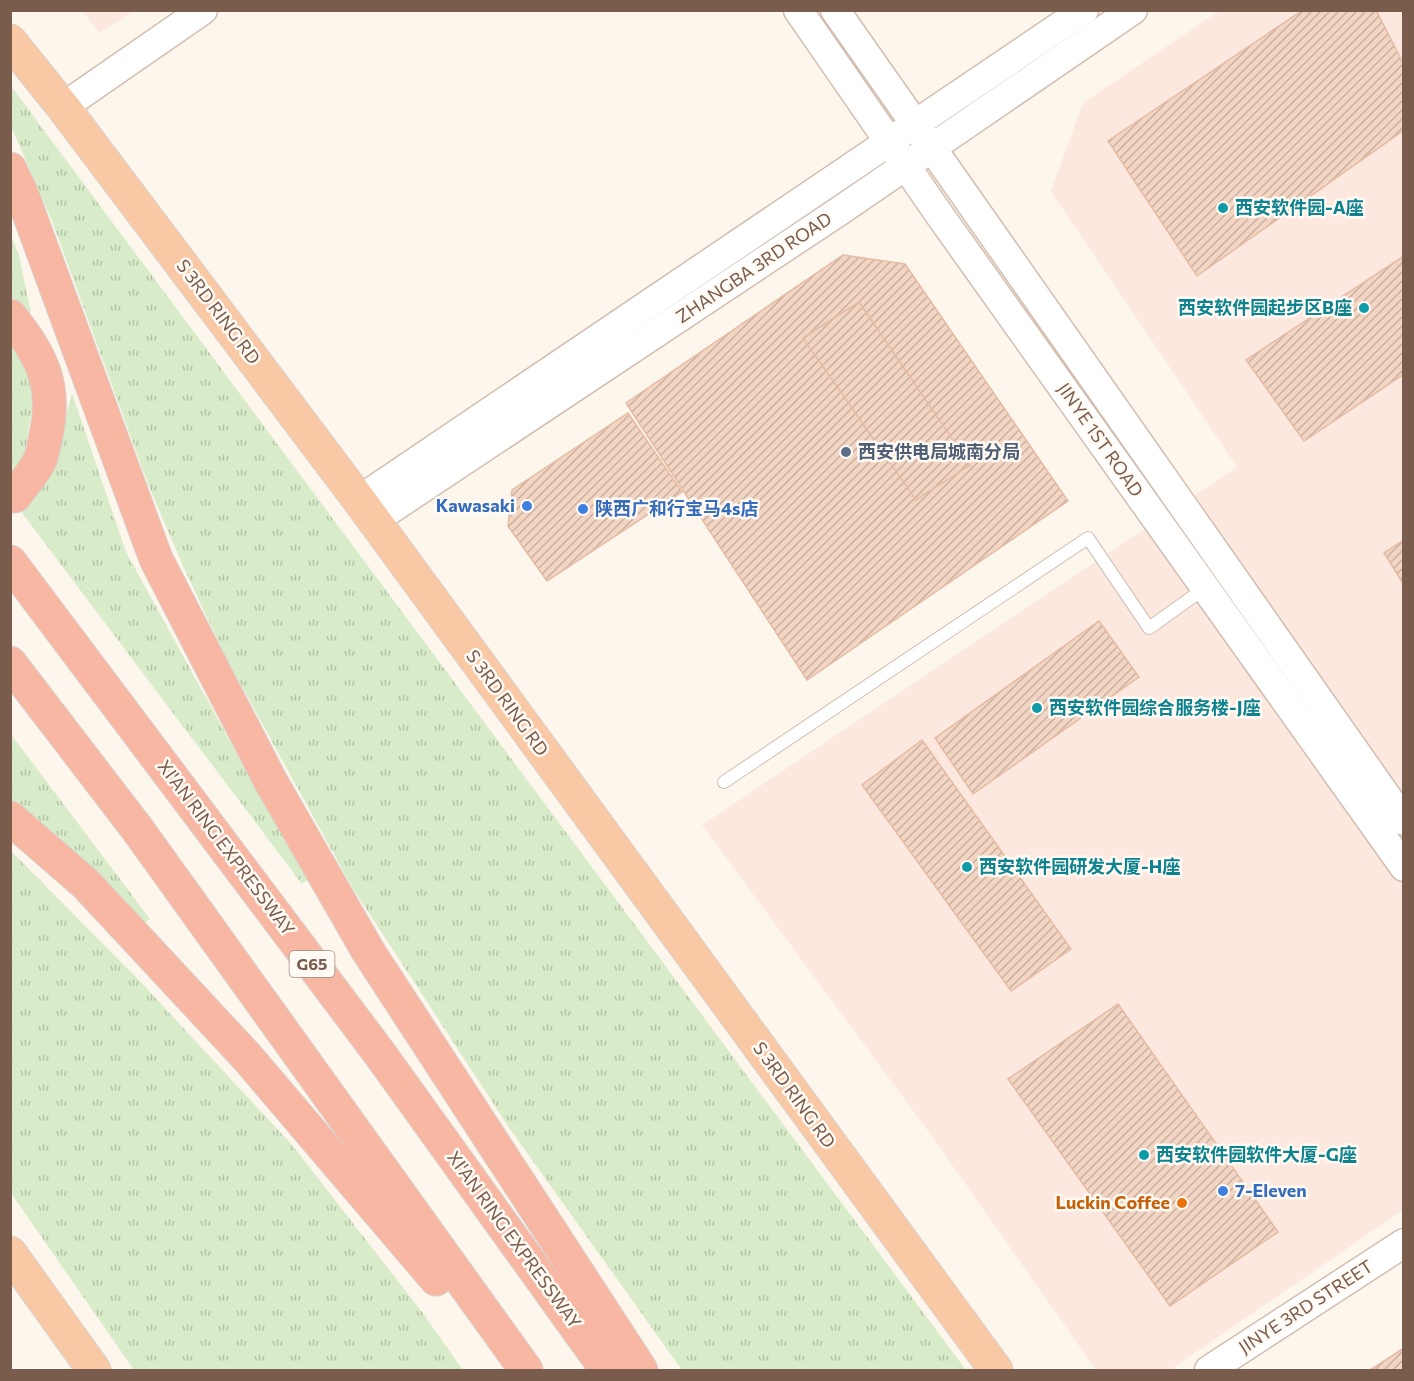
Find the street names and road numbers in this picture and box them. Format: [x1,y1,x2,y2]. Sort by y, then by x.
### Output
street label: ZHANGBA 3RD ROAD [671,207,835,327]
street label: S 3RD RING RD [172,255,265,368]
street label: JINYE 1ST ROAD [1053,378,1148,501]
street label: S 3RD RING RD [462,645,554,760]
street label: XI'AN RING EXPRESSWAY [154,755,300,940]
road number: G65 [290,951,334,977]
street label: S 3RD RING RD [749,1037,841,1152]
street label: XI'AN RING EXPRESSWAY [443,1146,587,1333]
street label: JINYE 3RD STREET [1234,1255,1377,1358]

